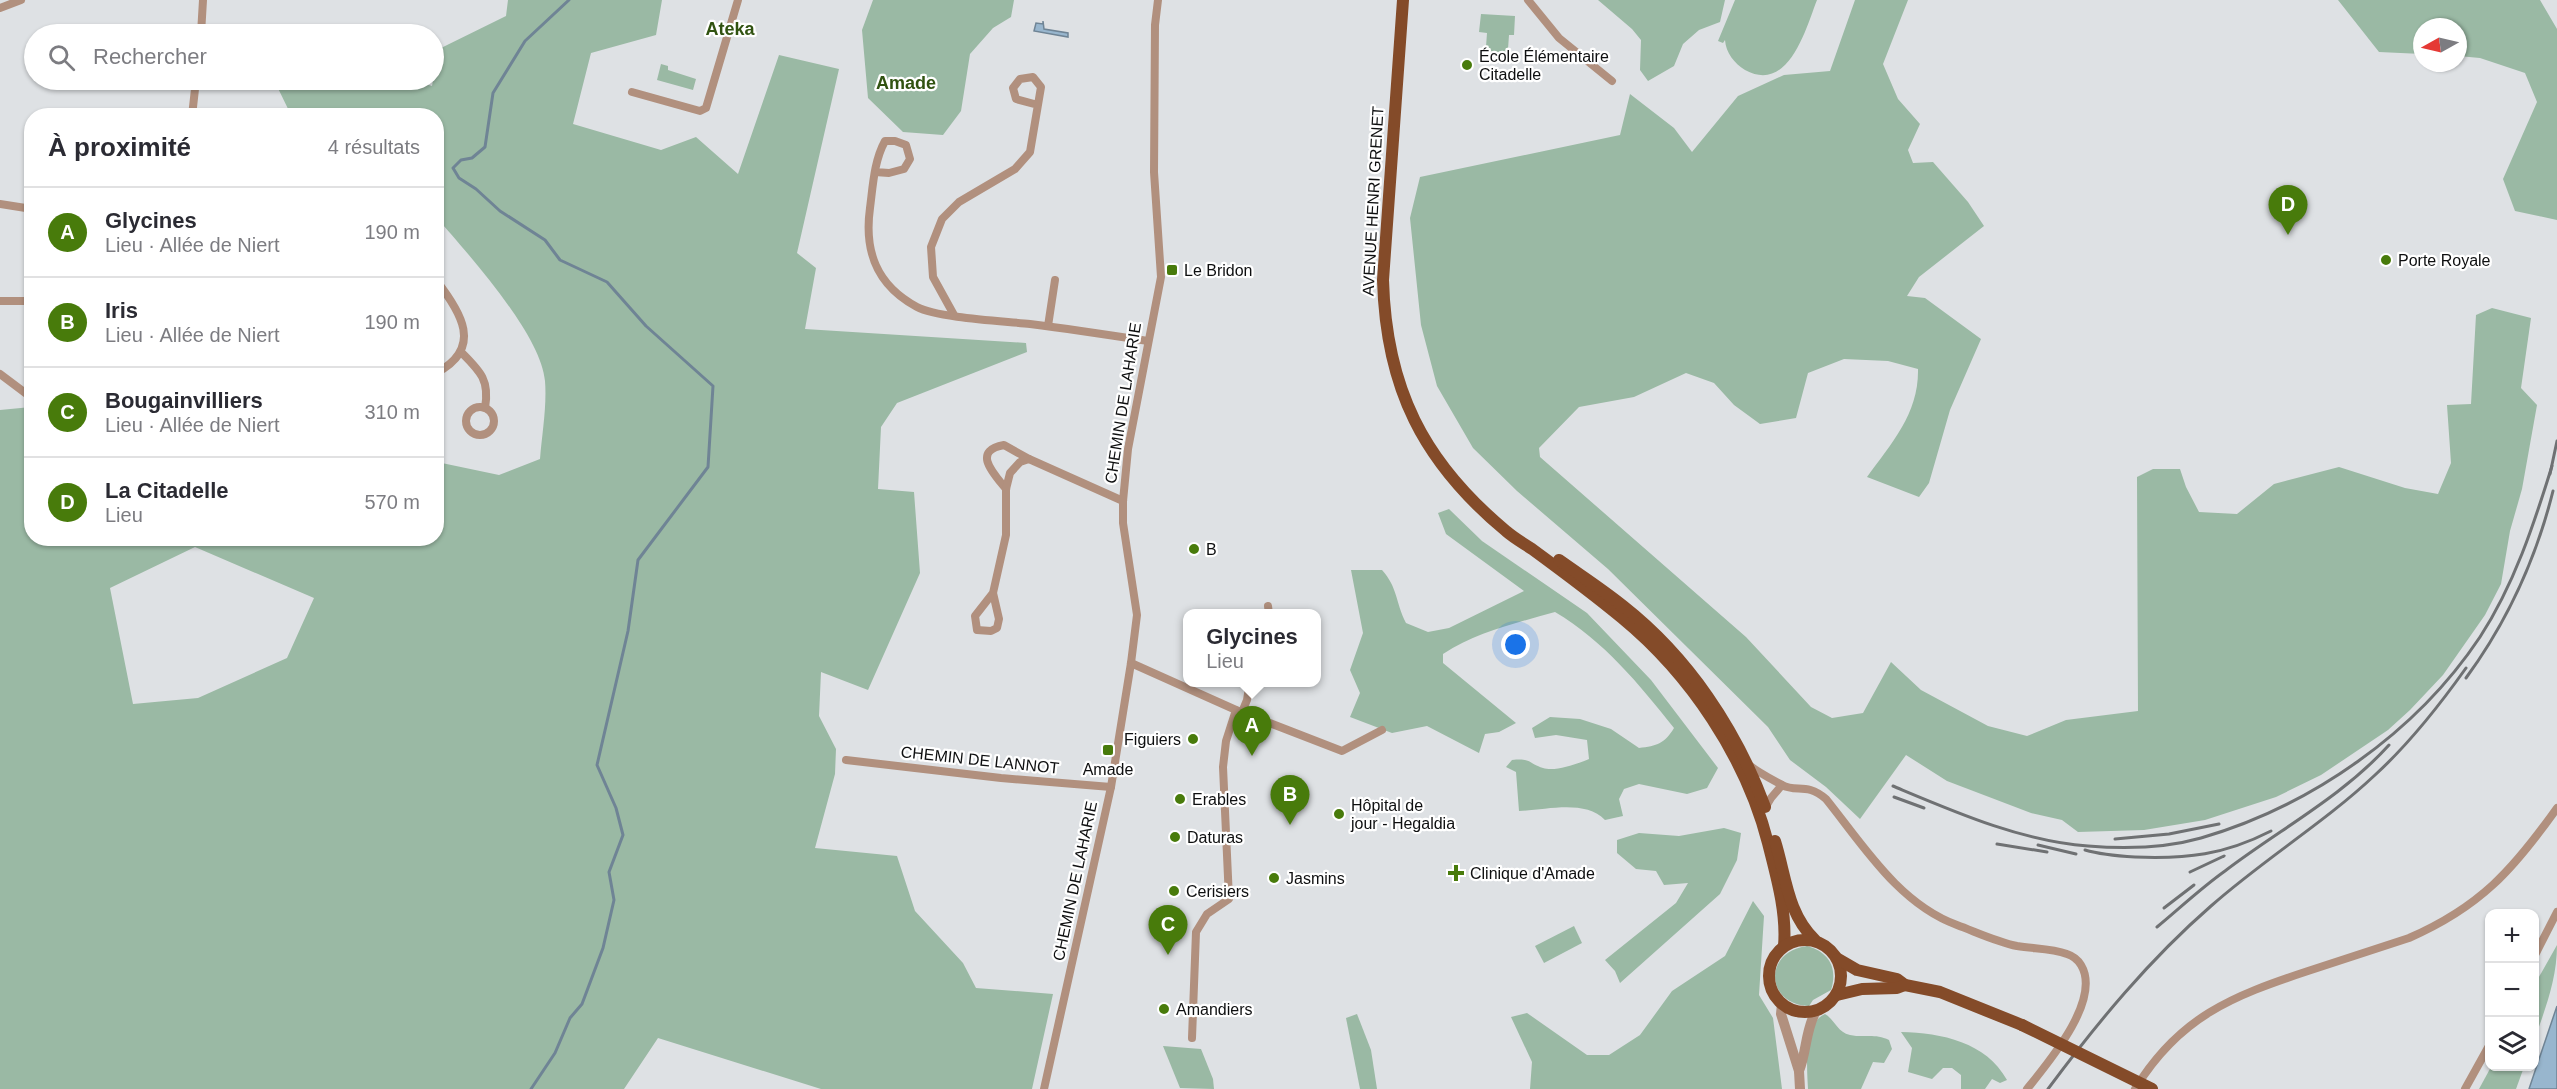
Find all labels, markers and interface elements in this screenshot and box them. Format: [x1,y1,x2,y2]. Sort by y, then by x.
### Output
north arrow [2413,18,2467,72]
district label: Ateka [705,19,755,39]
search box [24,24,444,90]
icon: search [45,41,78,74]
text: Rechercher [93,44,207,69]
place label: École Élémentaire Citadelle [1479,47,1609,83]
marker: École Élémentaire Citadelle [1460,58,1474,72]
district label: Amade [876,73,936,93]
street label: AVENUE HENRI GRENET [1360,105,1386,296]
text: À proximité [48,132,191,162]
text: 4 résultats [328,136,420,158]
pin: D [2268,186,2308,235]
text: Glycines [105,208,197,233]
text: A [60,221,75,243]
text: 190 m [364,221,420,243]
text: Lieu · Allée de Niert [105,234,280,256]
place label: Porte Royale [2398,252,2491,269]
marker: Porte Royale [2379,253,2393,267]
place label: Le Bridon [1184,262,1253,279]
marker: Le Bridon [1165,263,1179,277]
text: Iris [105,298,138,323]
text: B [60,311,75,333]
text: 190 m [364,311,420,333]
street label: CHEMIN DE LAHARIE [1102,321,1144,485]
text: Lieu · Allée de Niert [105,324,280,346]
text: Bougainvilliers [105,388,263,413]
text: C [60,401,75,423]
text: 310 m [364,401,420,423]
text: Lieu · Allée de Niert [105,414,280,436]
text: La Citadelle [105,478,228,503]
text: D [60,491,75,513]
text: 570 m [364,491,420,513]
text: Lieu [105,504,143,526]
place label: B [1206,541,1217,558]
marker: B [1187,542,1201,556]
popup [1183,609,1321,687]
text: Glycines [1206,624,1298,649]
your location [1501,630,1530,659]
text: Lieu [1206,650,1244,672]
pin: A [1232,706,1272,756]
place label: Figuiers [1124,731,1181,748]
marker: Figuiers [1186,732,1200,746]
street label: CHEMIN DE LANNOT [900,743,1060,777]
marker: Amade [1101,743,1115,757]
place label: Amade [1083,761,1133,778]
pin: B [1270,776,1310,825]
place label: Erables [1192,791,1246,808]
marker: Erables [1173,792,1187,806]
place label: Hôpital de jour - Hegaldia [1350,797,1455,832]
street label: CHEMIN DE LAHARIE [1050,800,1100,962]
marker: Hôpital de jour - Hegaldia [1332,807,1346,821]
place label: Daturas [1187,829,1243,846]
marker: Daturas [1168,830,1182,844]
marker: Clinique d'Amade [1447,864,1465,882]
place label: Clinique d'Amade [1470,865,1595,882]
place label: Jasmins [1286,870,1345,887]
marker: Jasmins [1267,871,1281,885]
place label: Cerisiers [1186,883,1249,900]
marker: Cerisiers [1167,884,1181,898]
pin: C [1148,906,1188,955]
map controls [2485,909,2539,1071]
button: + [2485,909,2539,963]
button: − [2485,963,2539,1017]
place label: Amandiers [1176,1001,1252,1018]
marker: Amandiers [1157,1002,1171,1016]
button: layers [2485,1017,2539,1071]

